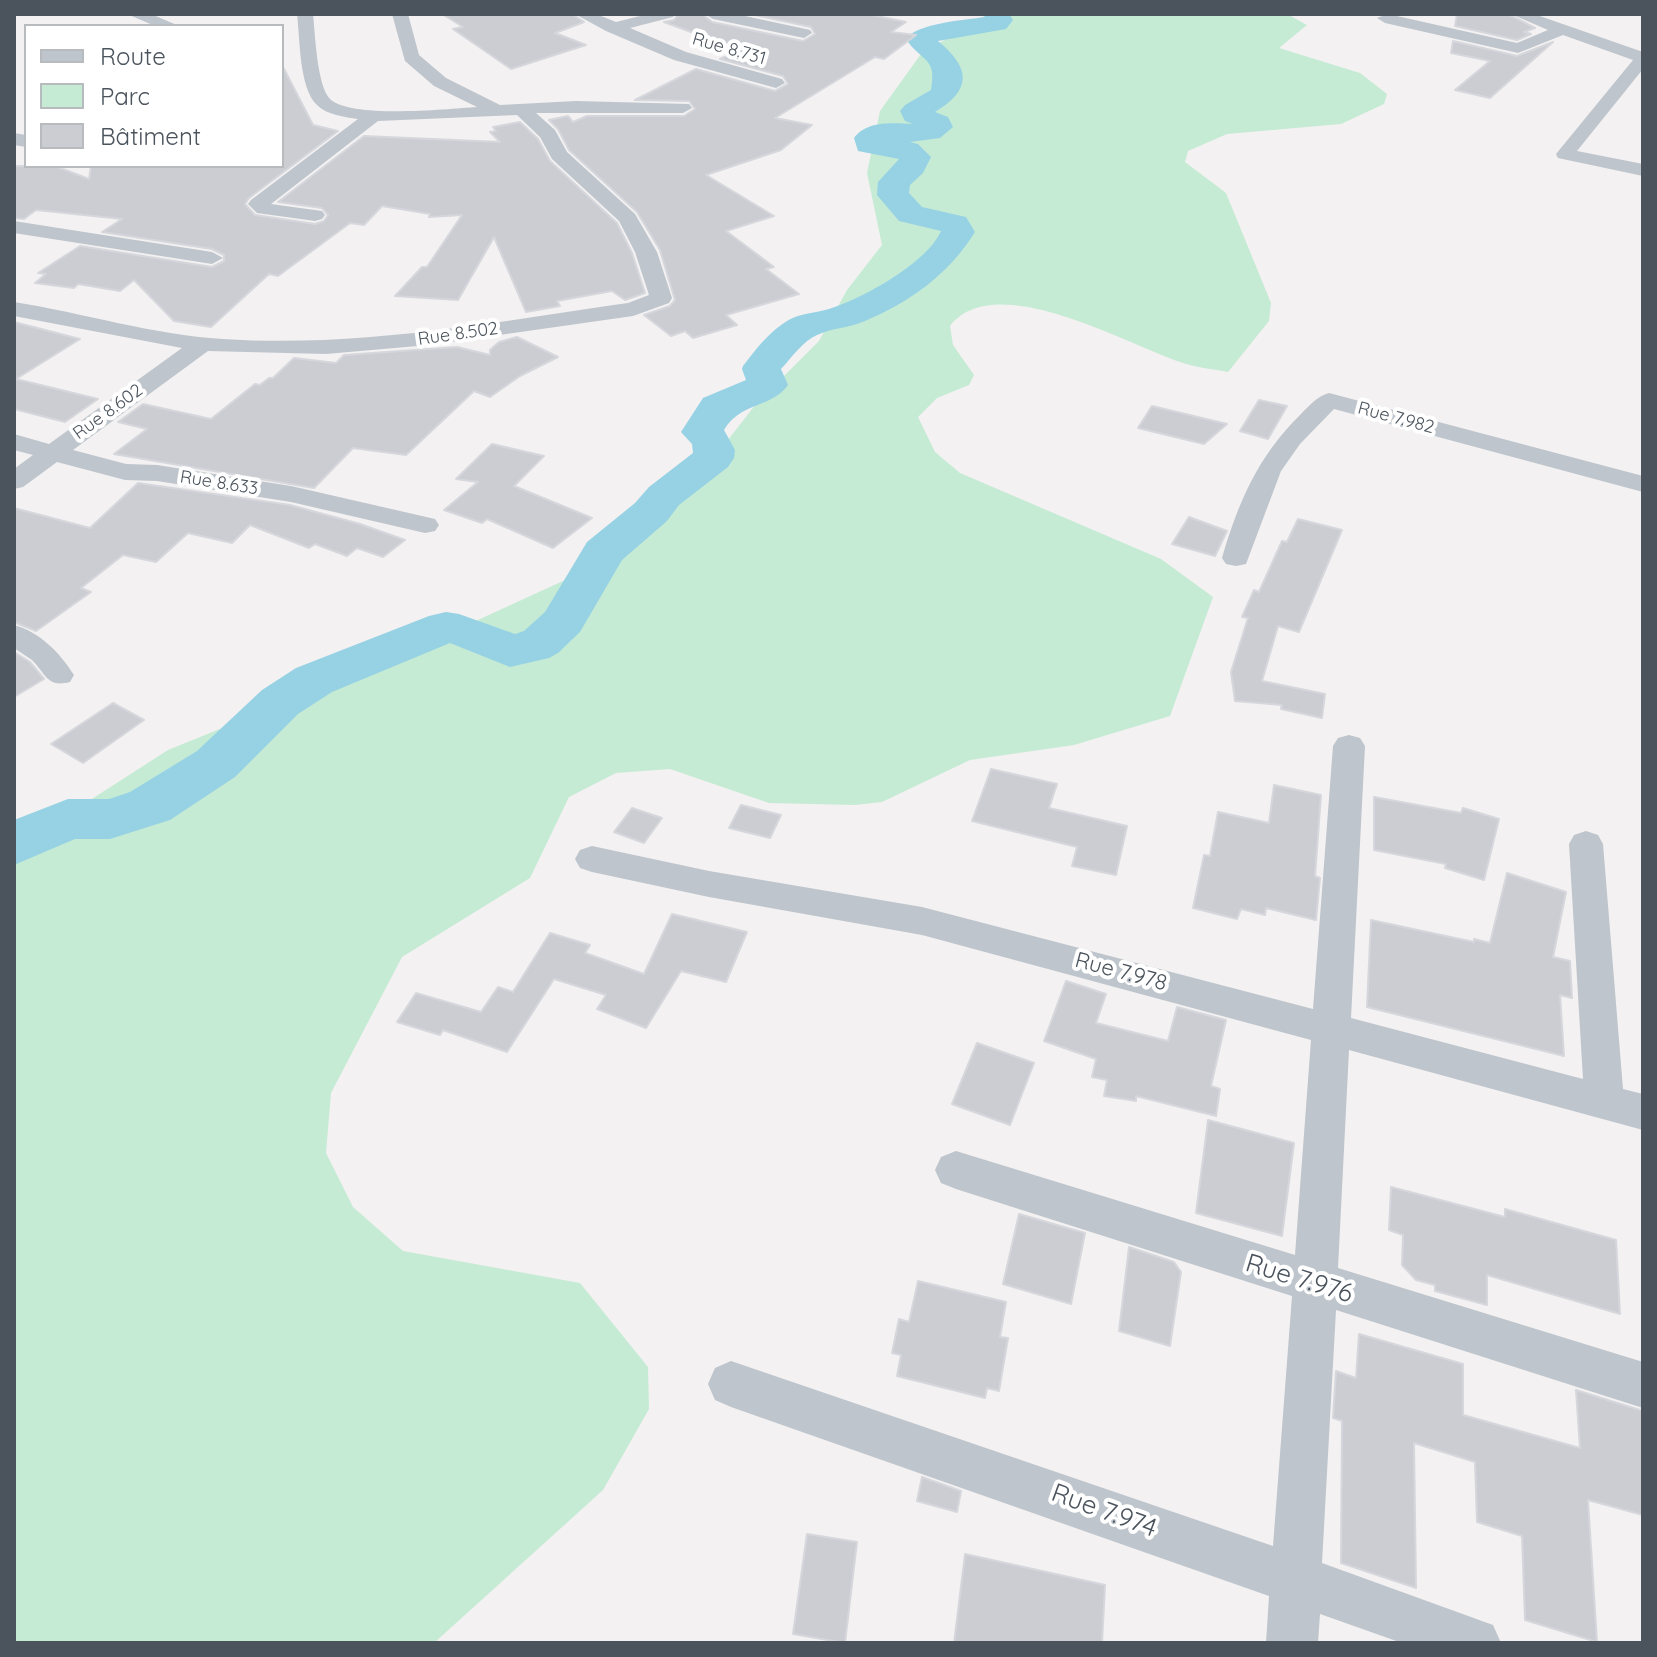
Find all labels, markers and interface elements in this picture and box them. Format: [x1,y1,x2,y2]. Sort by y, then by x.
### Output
legend [24,24,284,168]
street label: Rue 8.731 [690,28,768,70]
text: Route [100,41,166,71]
text: Parc [100,81,150,111]
text: Bâtiment [100,121,201,151]
street label: Rue 8.502 [417,318,499,350]
street label: Rue 8.602 [69,380,147,444]
street label: Rue 7.982 [1355,397,1437,439]
street label: Rue 8.633 [178,466,260,500]
street label: Rue 7.978 [1072,947,1170,997]
street label: Rue 7.976 [1242,1248,1356,1310]
street label: Rue 7.974 [1047,1478,1161,1544]

